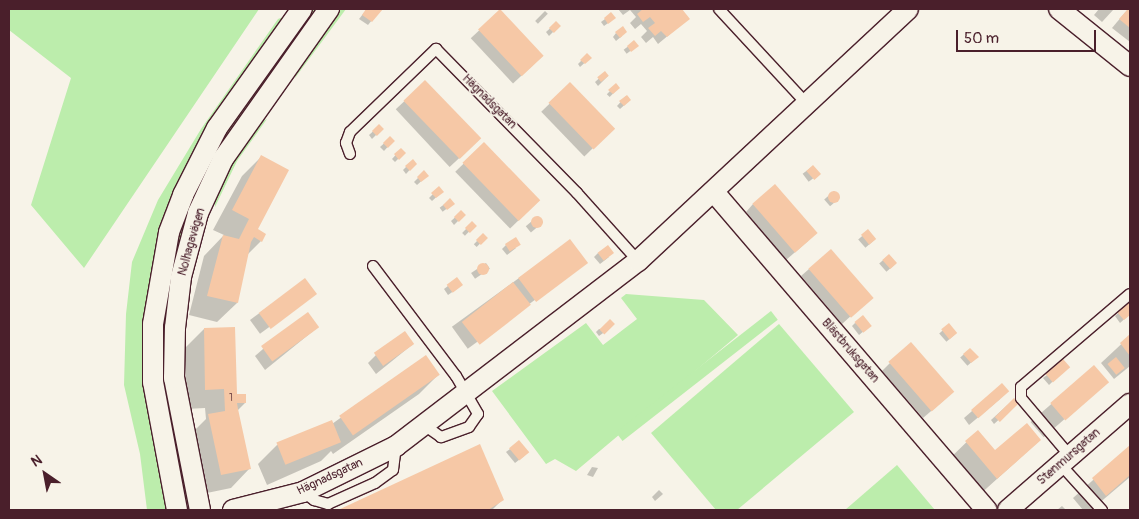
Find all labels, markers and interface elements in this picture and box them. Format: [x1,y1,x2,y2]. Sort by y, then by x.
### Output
scale bar [959,20,1099,52]
text: 50 m [964,29,999,48]
street label: Hägnadsgatan [459,72,519,132]
street label: Nolhagavägen [175,206,209,278]
street label: Blästbruksgatan [818,316,882,386]
house number: 1 [229,393,233,405]
street label: Stenmursgatan [1035,426,1103,488]
north arrow [20,449,70,499]
text: N [28,451,45,471]
street label: Hägnadsgatan [295,455,365,499]

